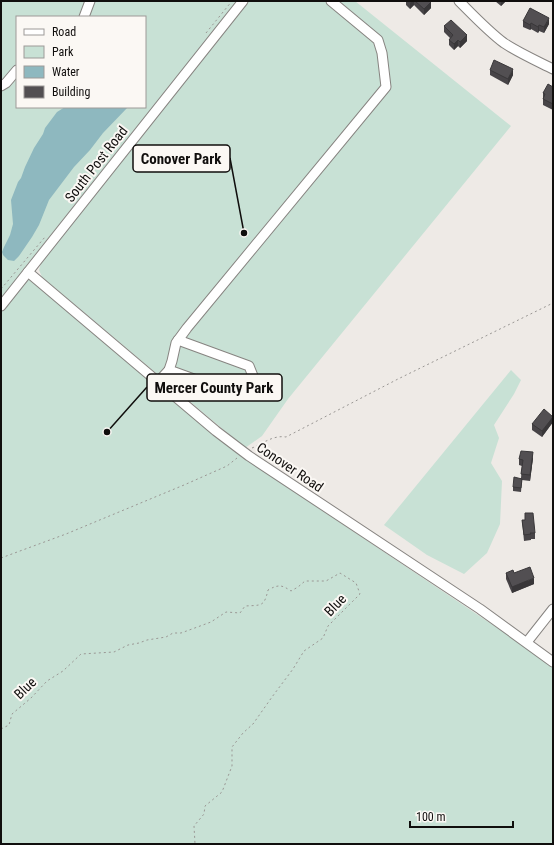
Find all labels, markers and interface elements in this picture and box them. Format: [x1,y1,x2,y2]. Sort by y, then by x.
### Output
legend [16,16,146,108]
text: Road [52,25,76,39]
text: Park [52,45,74,59]
text: Water [52,65,80,79]
text: Building [52,85,90,99]
street label: South Post Road [61,123,131,205]
callout: Conover Park [133,145,230,172]
text: Conover Park [141,150,222,168]
callout: Mercer County Park [147,374,282,401]
text: Mercer County Park [154,379,274,397]
street label: Conover Road [254,439,326,495]
street label: Blue [321,590,349,619]
street label: Blue [11,674,40,702]
scale bar [410,803,513,829]
text: 100 m [416,810,446,824]

